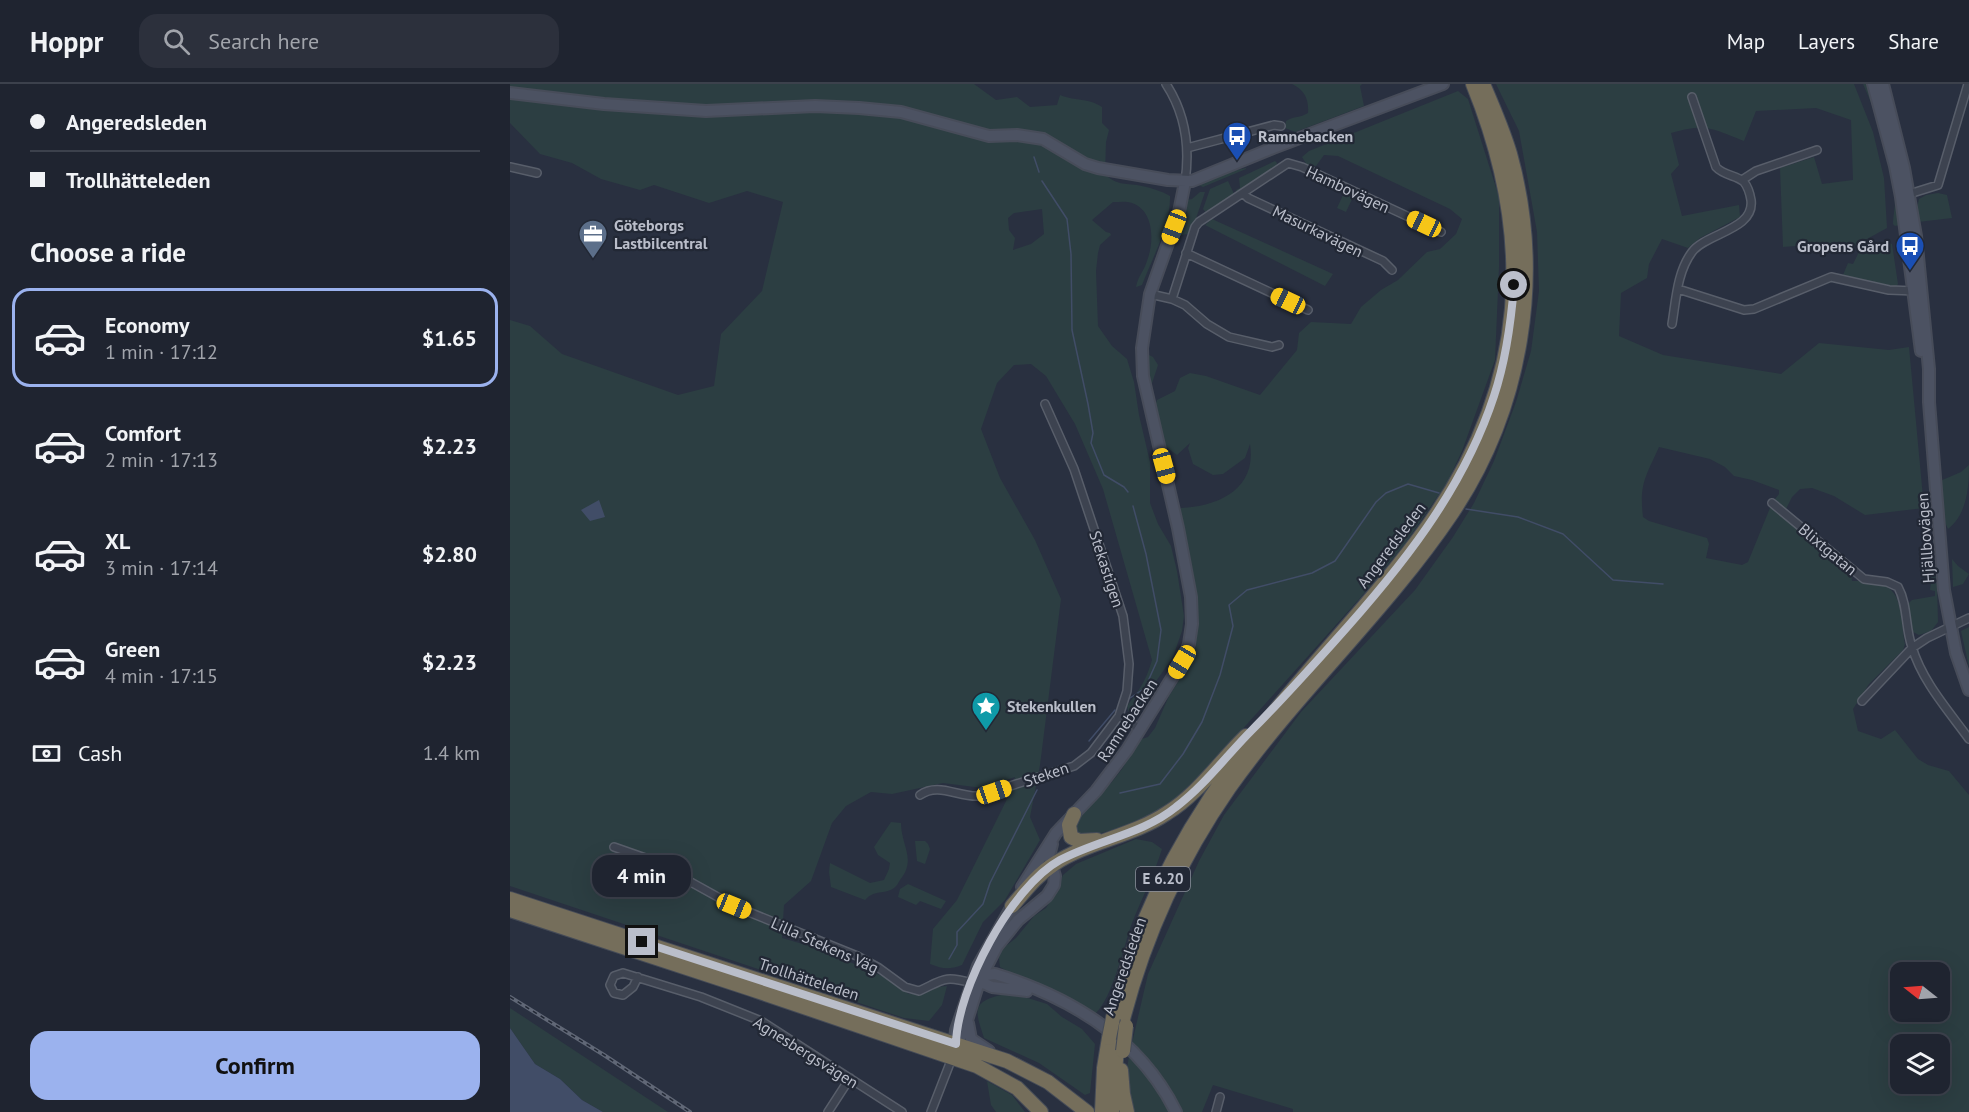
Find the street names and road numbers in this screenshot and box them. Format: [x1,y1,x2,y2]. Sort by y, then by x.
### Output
street label: Hambovägen [1303,161,1393,217]
street label: Masurkavägen [1270,201,1366,261]
street label: Hjällbovägen [1912,492,1938,584]
street label: Angeredsleden [1352,498,1430,592]
street label: Blixtgatan [1795,519,1861,579]
street label: Stekastigen [1085,528,1129,610]
street label: Ramnebacken [1093,675,1161,765]
street label: Steken [1021,757,1071,791]
road number: E 6.20 [1136,867,1190,891]
street label: Lilla Stekens Väg [768,912,882,978]
street label: Angeredsleden [1098,915,1150,1017]
street label: Trollhätteleden [756,953,862,1005]
street label: Agnesbergsvägen [750,1012,862,1092]

